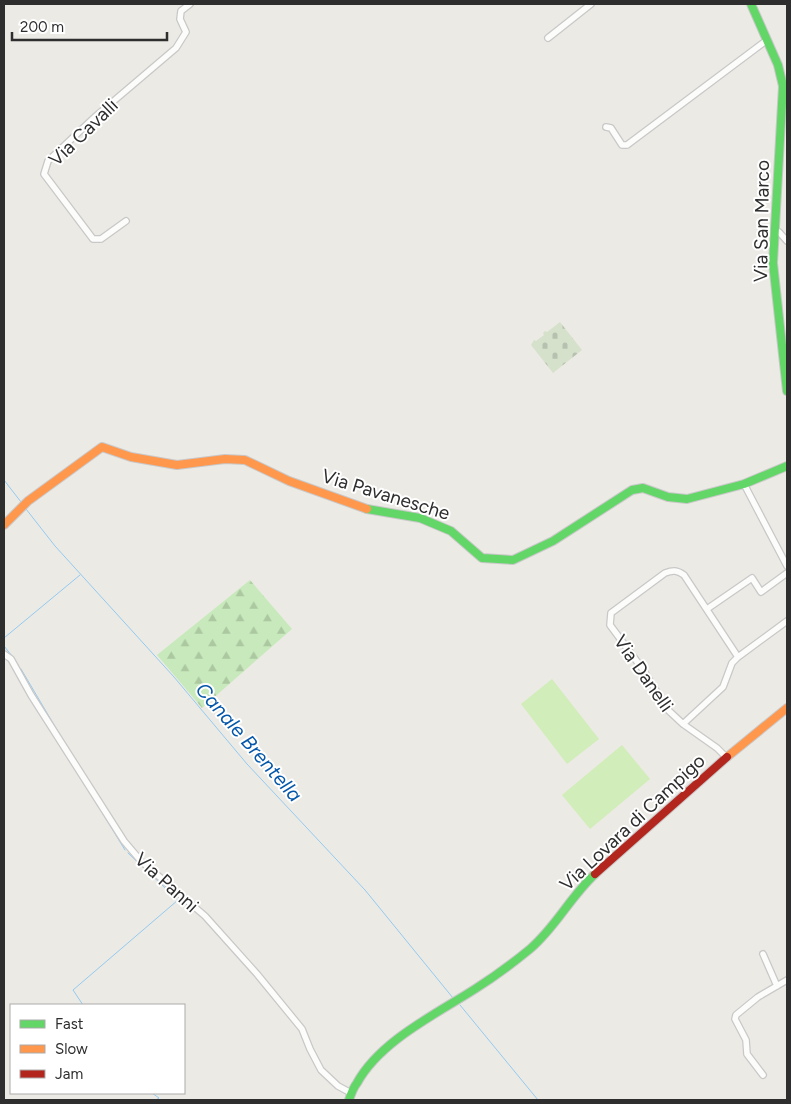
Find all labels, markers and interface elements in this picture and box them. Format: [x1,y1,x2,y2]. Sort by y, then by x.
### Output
scale bar [12,10,168,42]
text: 200 m [20,18,64,36]
street label: Via Cavalli [44,94,123,171]
street label: Via San Marco [749,160,774,282]
street label: Via Pavanesche [319,464,453,525]
street label: Via Danelli [609,630,678,716]
water label: Canale Brentella [191,678,307,807]
street label: Via Lovara di Campigo [555,749,710,896]
street label: Via Panni [130,848,203,917]
legend [10,1004,185,1094]
text: Fast [55,1015,84,1033]
text: Slow [55,1040,88,1058]
text: Jam [55,1065,83,1083]

